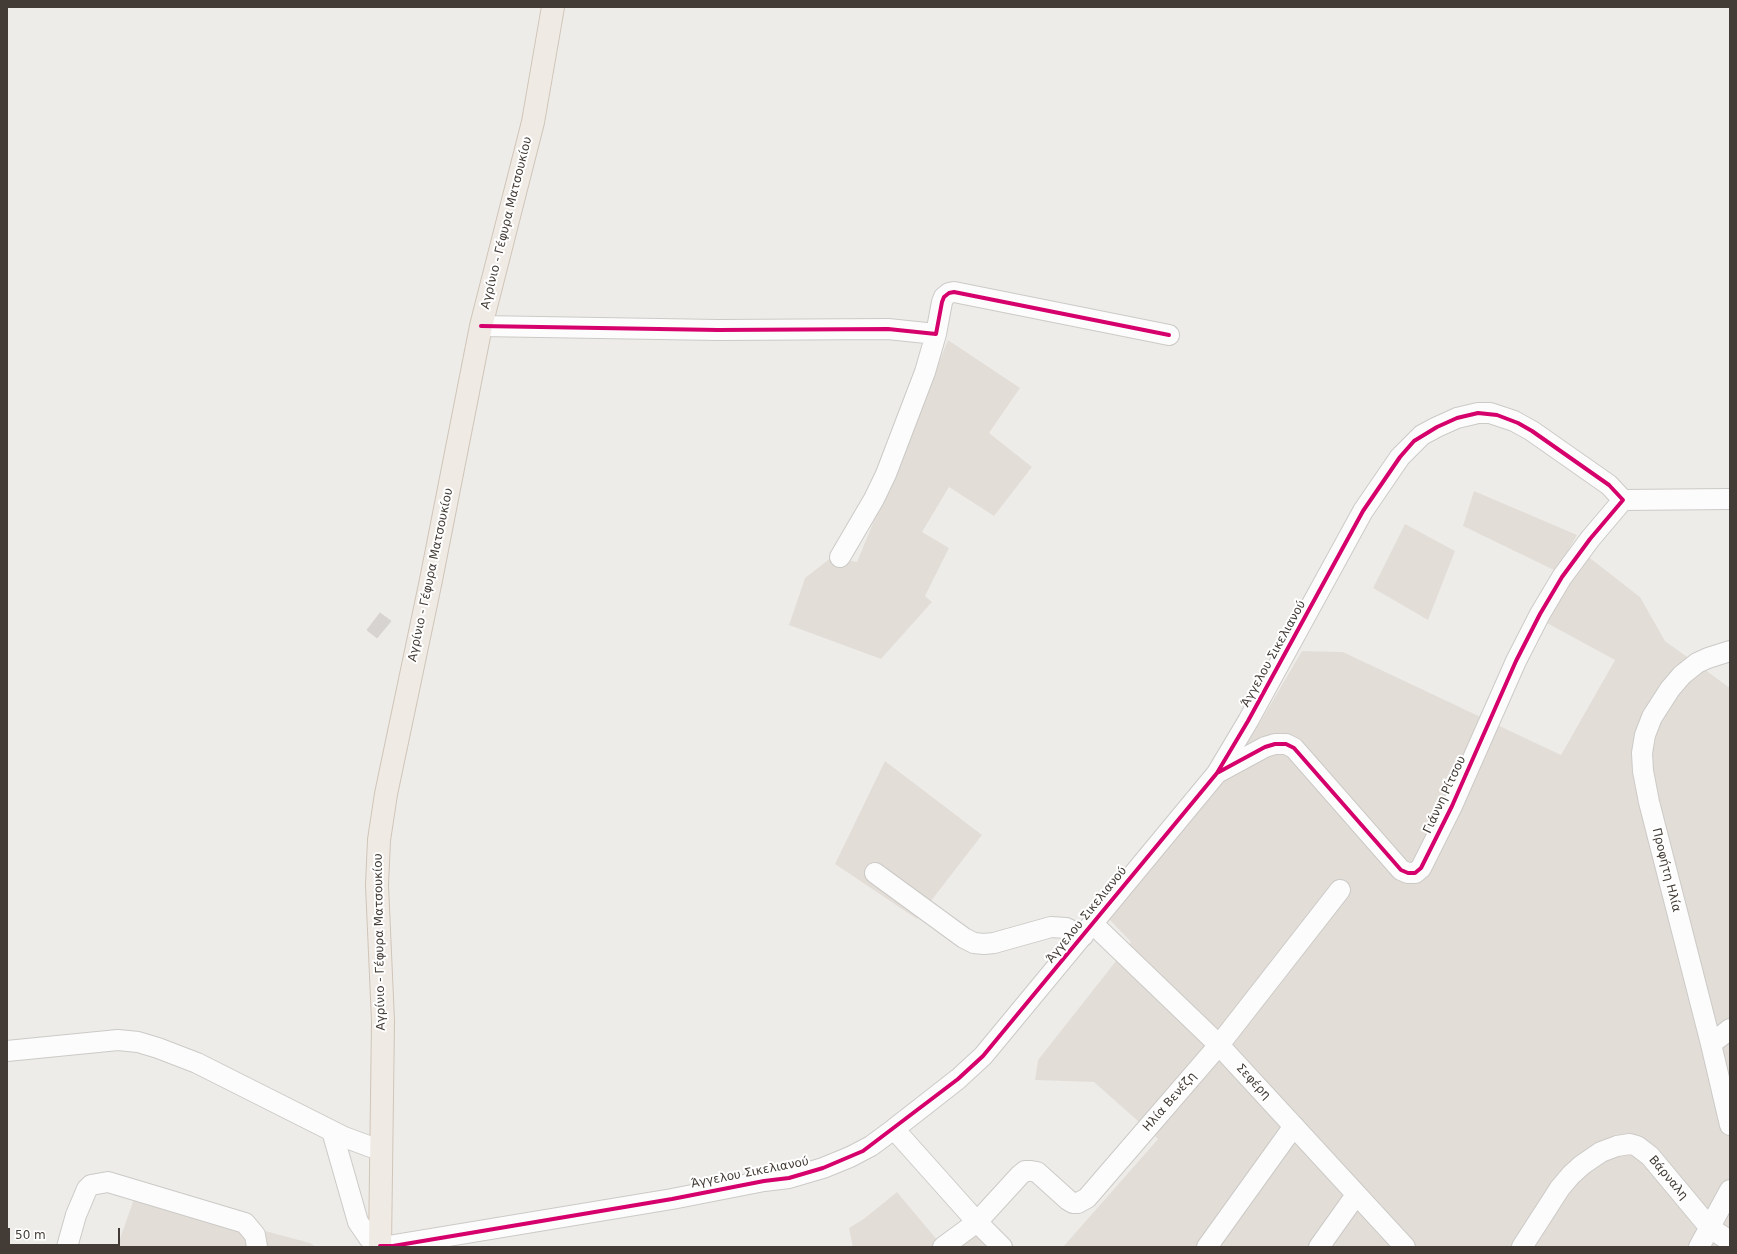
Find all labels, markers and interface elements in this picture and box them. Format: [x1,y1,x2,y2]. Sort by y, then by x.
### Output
street label: Αγρίνιο - Γέφυρα Ματσουκίου [479,135,535,311]
street label: Αγρίνιο - Γέφυρα Ματσουκίου [406,487,456,663]
street label: Άγγελου Σικελιανού [1239,598,1309,710]
street label: Γιάννη Ρίτσου [1421,754,1469,836]
street label: Προφήτη Ηλία [1649,826,1683,914]
street label: Αγρίνιο - Γέφυρα Ματσουκίου [371,853,389,1031]
street label: Άγγελου Σικελιανού [1044,864,1130,966]
street label: Σεφέρη [1233,1061,1273,1103]
street label: Ηλία Βενέζη [1140,1069,1200,1135]
street label: Βάρναλη [1645,1153,1691,1203]
street label: Άγγελου Σικελιανού [690,1155,810,1191]
scale bar [10,1220,122,1246]
text: 50 m [15,1228,46,1242]

